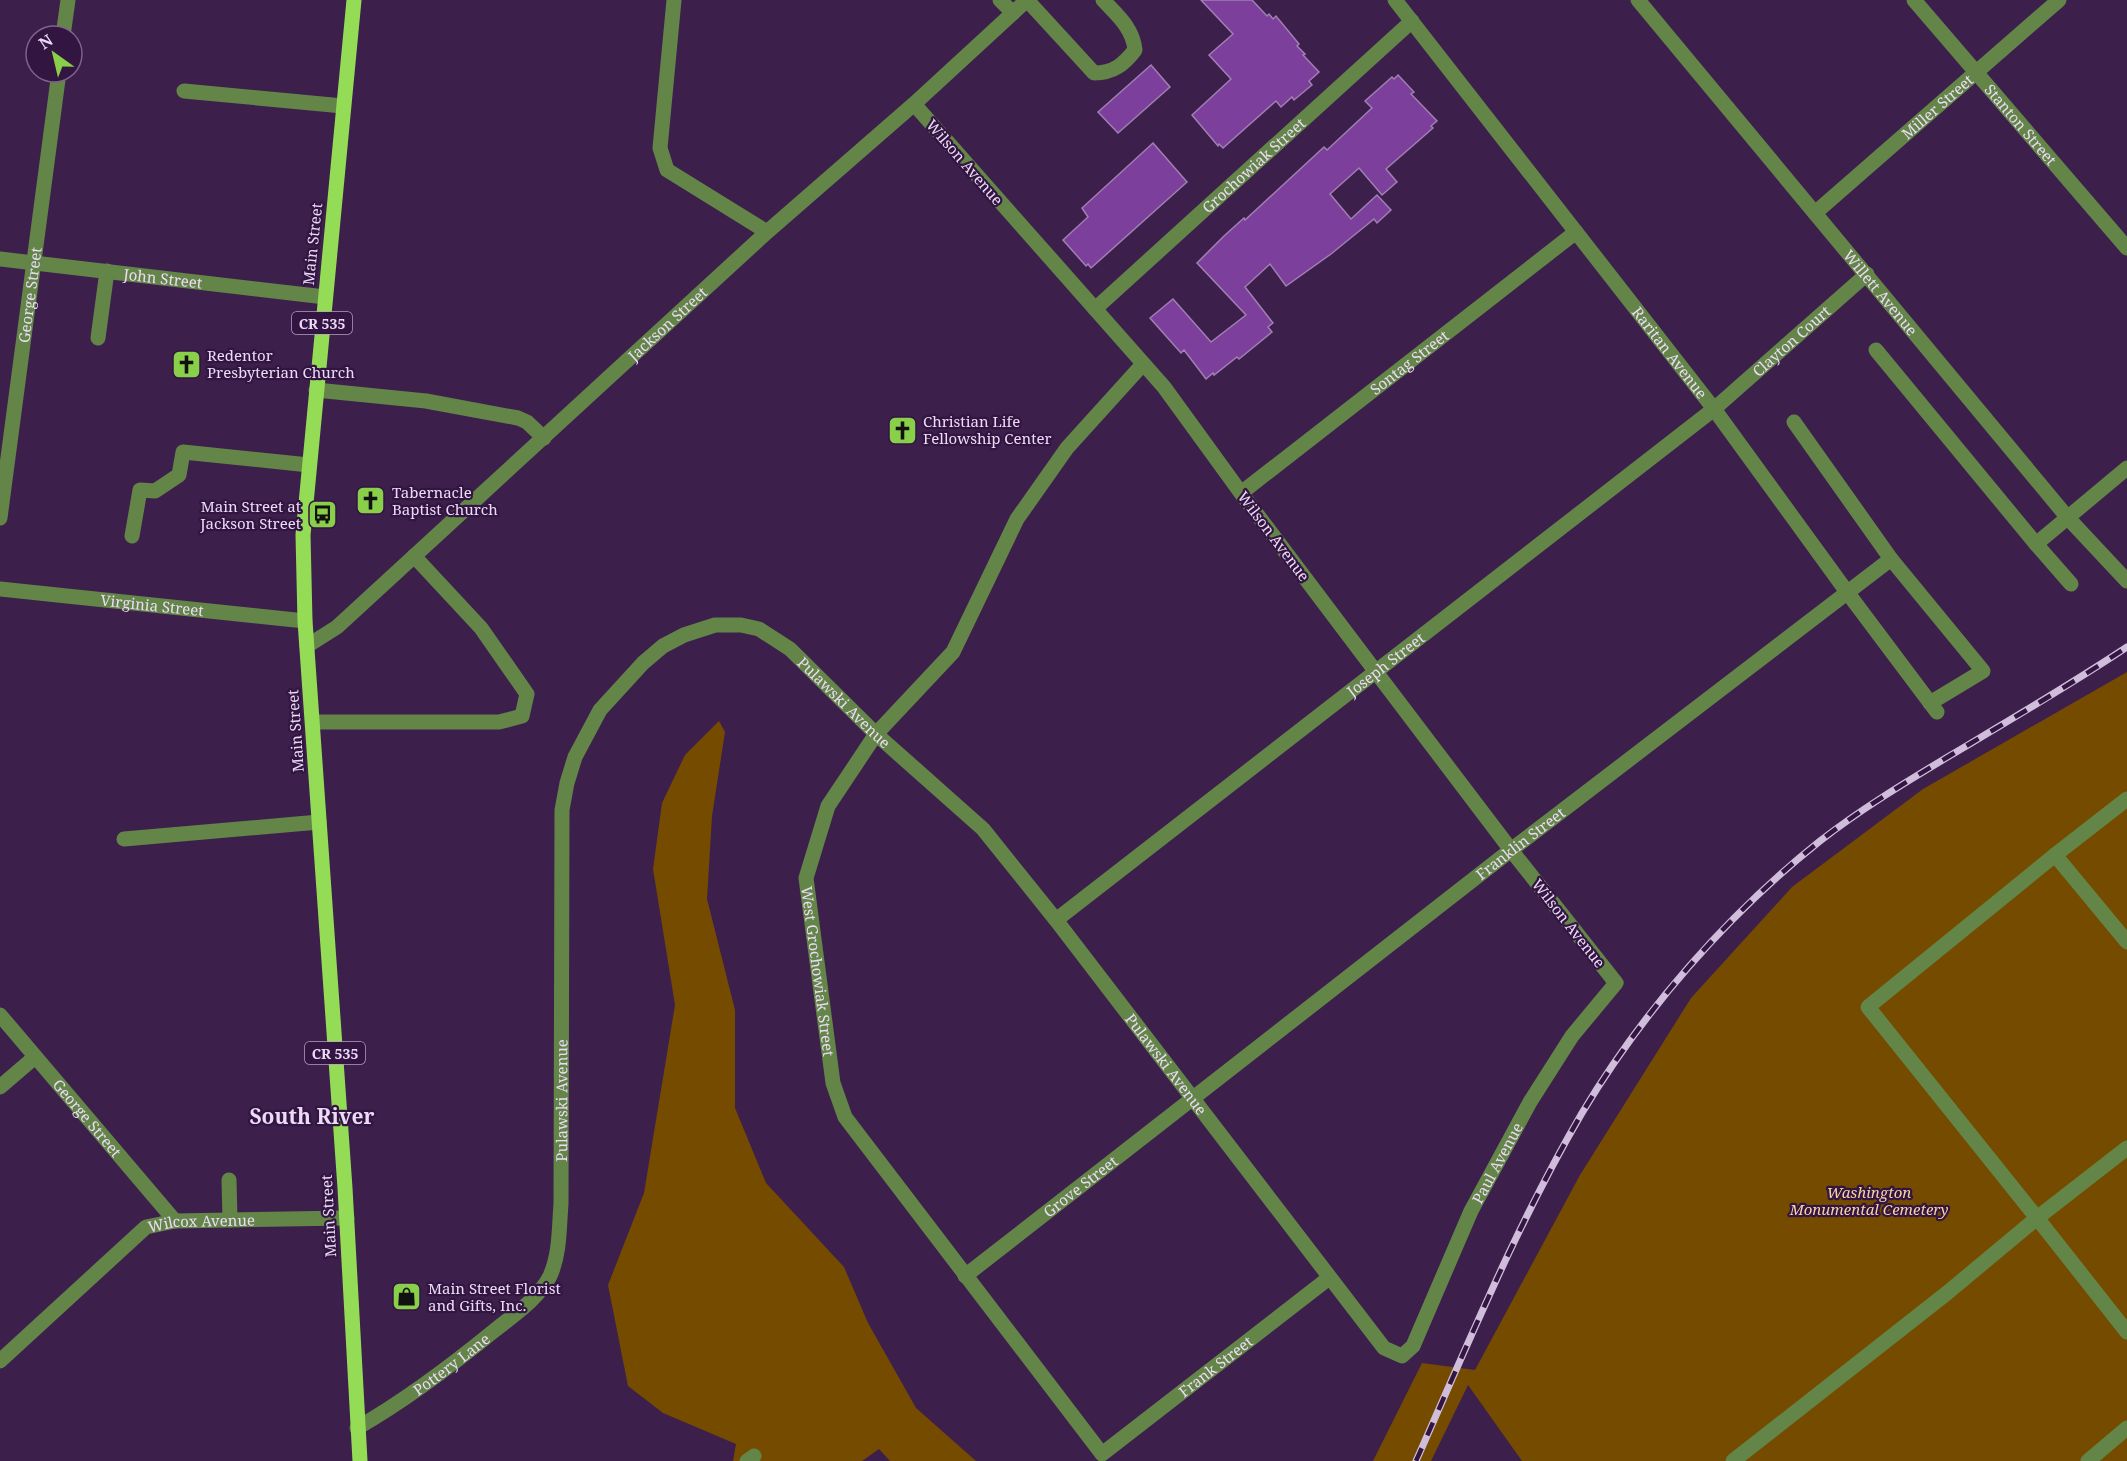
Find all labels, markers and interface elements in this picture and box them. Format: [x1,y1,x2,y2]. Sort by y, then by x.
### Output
north arrow [24,24,84,84]
text: N [34,29,57,54]
street label: Miller Street [1897,70,1977,143]
street label: Stanton Street [1980,80,2061,169]
street label: Grochowiak Street [1198,113,1309,217]
street label: Wilson Avenue [922,115,1008,209]
street label: Main Street [298,202,326,286]
street label: Willett Avenue [1839,245,1922,340]
street label: George Street [13,246,46,344]
street label: John Street [121,263,203,293]
street label: Jackson Street [623,282,711,366]
street label: Clayton Court [1748,301,1834,381]
street label: Raritan Avenue [1628,302,1712,402]
road number: CR 535 [292,312,352,334]
street label: Sontag Street [1366,325,1452,399]
place label: Redentor Presbyterian Church [207,345,355,382]
church icon: Redentor Presbyterian Church [170,348,202,380]
place label: Christian Life Fellowship Center [923,411,1052,448]
church icon: Christian Life Fellowship Center [886,414,918,446]
place label: Tabernacle Baptist Church [392,482,498,519]
church icon: Tabernacle Baptist Church [355,485,387,517]
street label: Wilson Avenue [1234,487,1314,585]
place label: Main Street at Jackson Street [199,496,301,533]
bus stop icon: Main Street at Jackson Street [306,499,338,531]
street label: Virginia Street [100,590,205,620]
street label: Joseph Street [1342,628,1428,701]
street label: Pulawski Avenue [794,652,895,752]
street label: Main Street [282,689,308,773]
street label: Franklin Street [1472,802,1569,884]
street label: Wilson Avenue [1528,874,1610,972]
street label: West Grochowiak Street [797,885,839,1058]
street label: Pulawski Avenue [1121,1009,1212,1119]
street label: Pulawski Avenue [551,1039,571,1162]
road number: CR 535 [305,1042,365,1064]
street label: George Street [49,1075,126,1161]
district label: South River [249,1102,375,1130]
street label: Paul Avenue [1467,1119,1527,1207]
street label: Grove Street [1039,1151,1121,1221]
street label: Main Street [316,1174,340,1258]
park label: Washington Monumental Cemetery [1789,1182,1948,1219]
street label: Wilcox Avenue [146,1210,255,1236]
place label: Main Street Florist and Gifts, Inc. [428,1278,561,1315]
shop icon: Main Street Florist and Gifts, Inc. [391,1281,423,1313]
street label: Pottery Lane [409,1328,494,1400]
street label: Frank Street [1174,1331,1256,1401]

